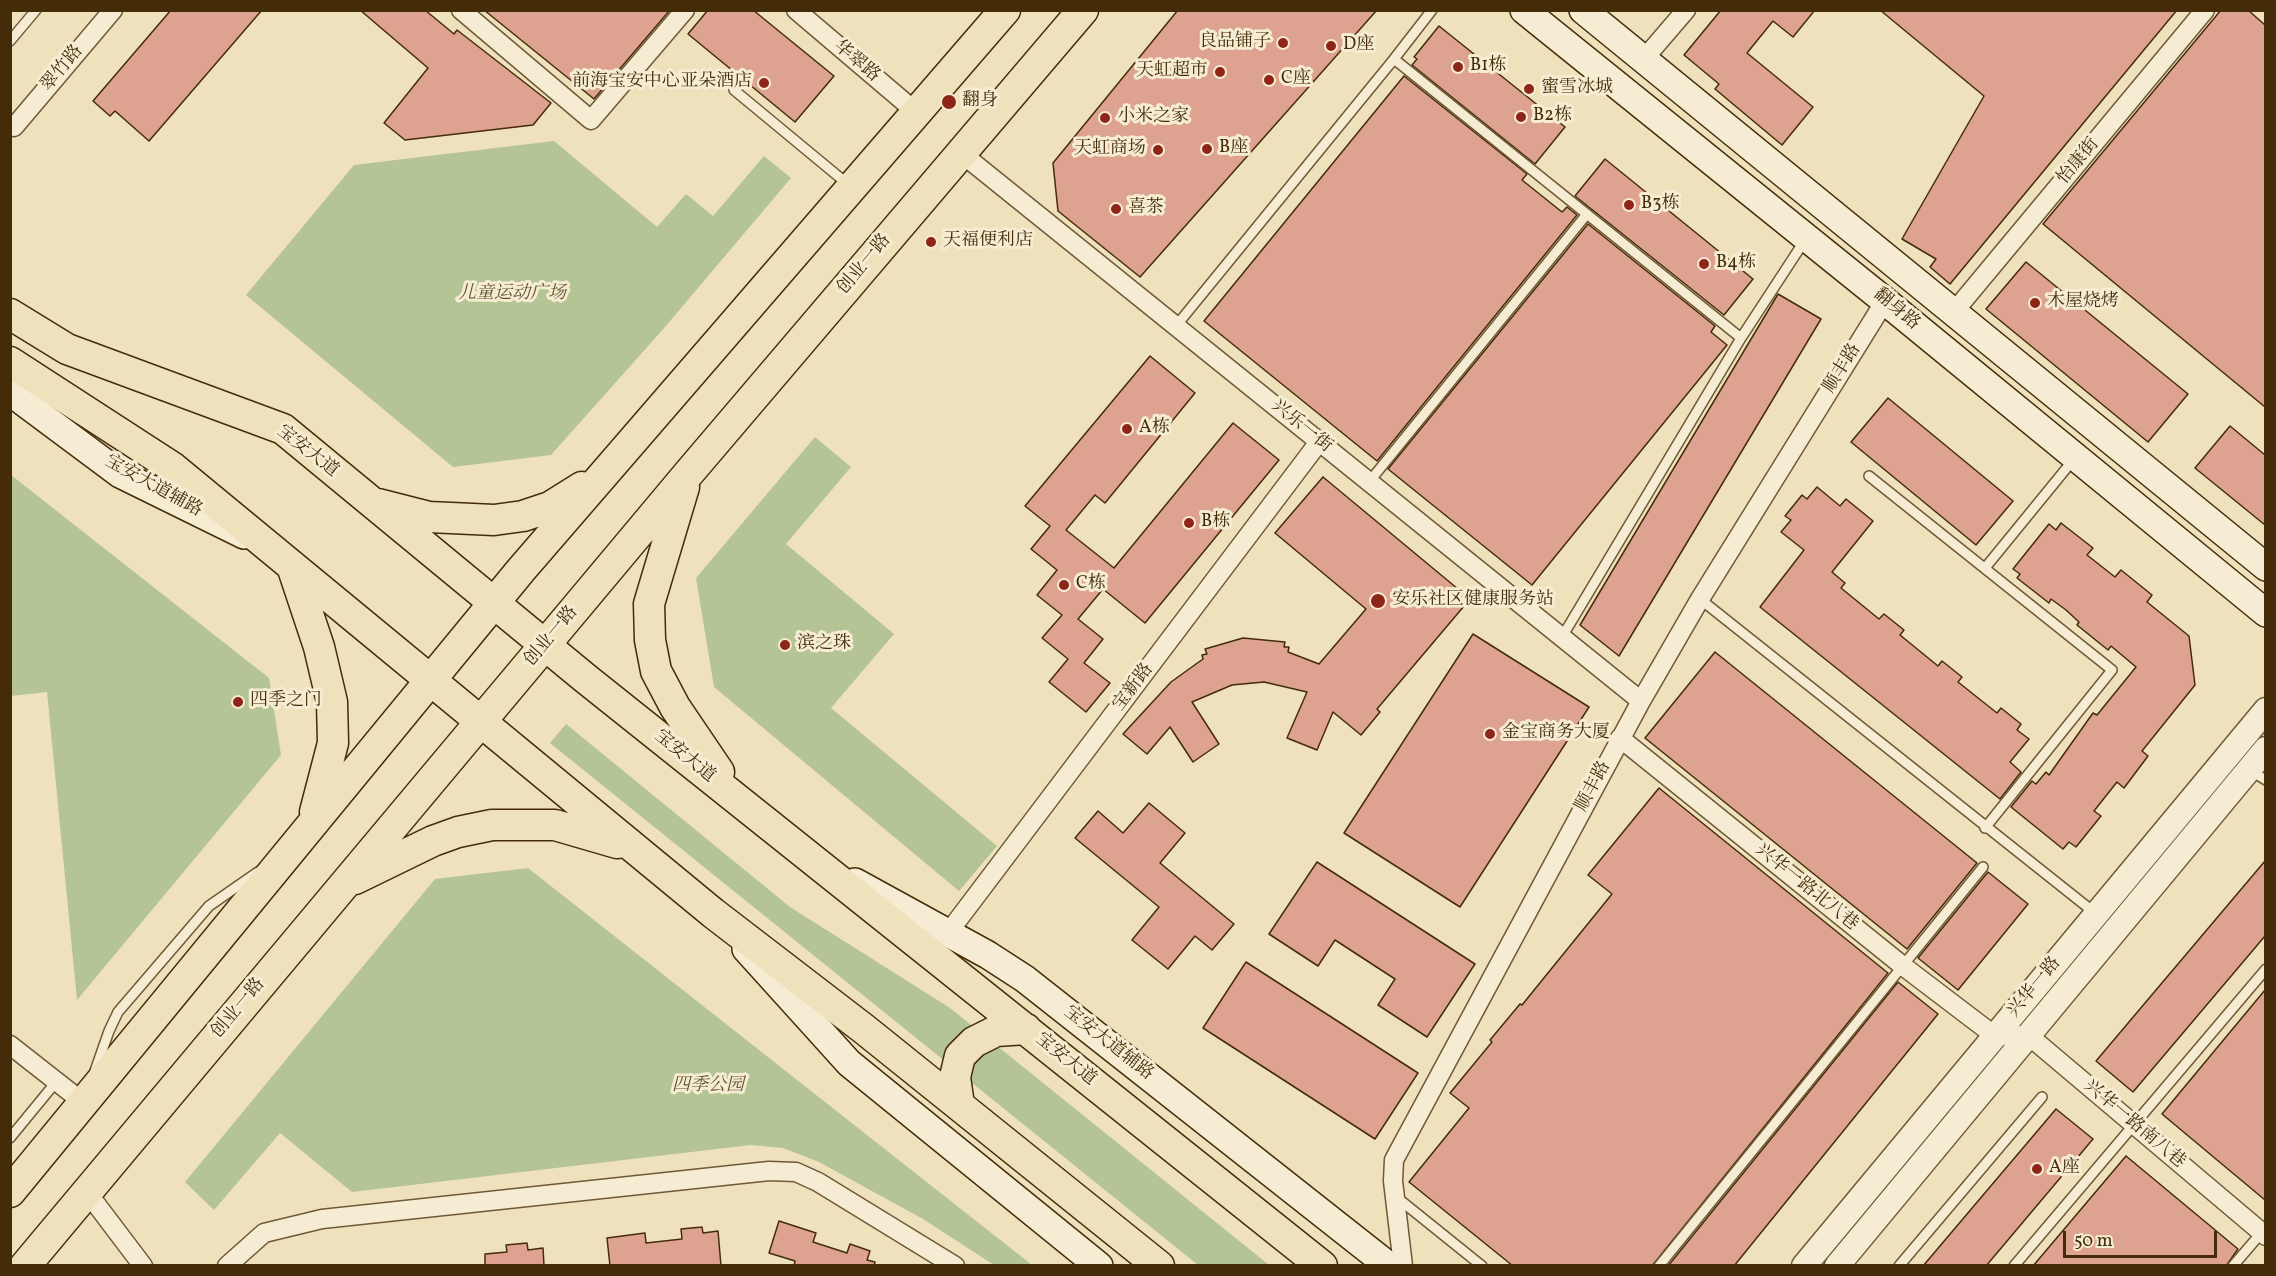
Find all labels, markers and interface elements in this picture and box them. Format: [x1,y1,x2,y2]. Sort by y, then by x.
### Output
place label: 良品铺子 [1199,32,1271,54]
place label: D座 [1343,35,1374,57]
street label: 华翠路 [828,36,884,88]
marker: 良品铺子 [1276,36,1290,50]
marker: D座 [1324,39,1338,53]
street label: 翠竹路 [37,41,89,97]
place label: B1栋 [1470,56,1506,78]
marker: B1栋 [1451,60,1465,74]
place label: 天虹超市 [1136,61,1208,83]
marker: 天虹超市 [1213,65,1227,79]
place label: C座 [1281,69,1311,91]
place label: 前海宝安中心亚朵酒店 [572,72,752,94]
marker: C座 [1262,73,1276,87]
marker: 前海宝安中心亚朵酒店 [757,76,771,90]
place label: 蜜雪冰城 [1541,78,1613,100]
marker: 蜜雪冰城 [1522,82,1536,96]
place label: 翻身 [962,91,998,113]
marker: 翻身 [940,93,958,111]
place label: B2栋 [1533,106,1572,128]
place label: 小米之家 [1117,107,1189,129]
marker: B2栋 [1514,110,1528,124]
marker: 小米之家 [1098,111,1112,125]
street label: 怡康街 [2053,134,2105,190]
place label: B座 [1219,138,1248,160]
place label: 天虹商场 [1074,139,1146,161]
marker: B座 [1200,142,1214,156]
marker: 天虹商场 [1151,143,1165,157]
place label: B3栋 [1641,194,1679,216]
place label: 喜茶 [1128,198,1164,220]
marker: B3栋 [1622,198,1636,212]
marker: 喜茶 [1109,202,1123,216]
street label: 创业一路 [834,230,896,300]
place label: 天福便利店 [943,231,1033,253]
marker: 天福便利店 [924,235,938,249]
place label: B4栋 [1716,253,1756,275]
marker: B4栋 [1697,257,1711,271]
park label: 儿童运动广场 [458,284,566,306]
street label: 翻身路 [1868,284,1924,336]
place label: 木屋烧烤 [2047,292,2119,314]
marker: 木屋烧烤 [2028,296,2042,310]
street label: 顺丰路 [1820,340,1866,398]
street label: 兴乐一街 [1266,396,1336,458]
place label: A栋 [1139,418,1170,440]
street label: 宝安大道 [272,421,342,483]
marker: A栋 [1120,422,1134,436]
street label: 宝安大道辅路 [101,451,205,523]
place label: B栋 [1201,512,1230,534]
marker: B栋 [1182,516,1196,530]
place label: C栋 [1076,574,1106,596]
marker: C栋 [1057,578,1071,592]
place label: 安乐社区健康服务站 [1392,590,1554,612]
marker: 安乐社区健康服务站 [1369,592,1387,610]
street label: 创业一路 [521,602,583,672]
place label: 滨之珠 [797,634,851,656]
marker: 滨之珠 [778,638,792,652]
street label: 宝新路 [1109,660,1159,716]
place label: 四季之门 [250,691,322,713]
marker: 四季之门 [231,695,245,709]
place label: 金宝商务大厦 [1502,723,1610,745]
street label: 宝安大道 [649,726,719,788]
marker: 金宝商务大厦 [1483,727,1497,741]
street label: 顺丰路 [1572,758,1616,816]
street label: 兴华一路北八巷 [1750,840,1862,936]
street label: 兴华一路 [2004,953,2066,1023]
street label: 创业一路 [208,974,270,1044]
street label: 宝安大道辅路 [1059,1002,1157,1086]
street label: 宝安大道 [1030,1029,1100,1091]
park label: 四季公园 [672,1076,744,1098]
street label: 兴华一路南八巷 [2079,1076,2189,1174]
place label: A座 [2049,1158,2080,1180]
marker: A座 [2030,1162,2044,1176]
scale bar [2066,1219,2220,1257]
text: 50 m [2074,1229,2113,1254]

